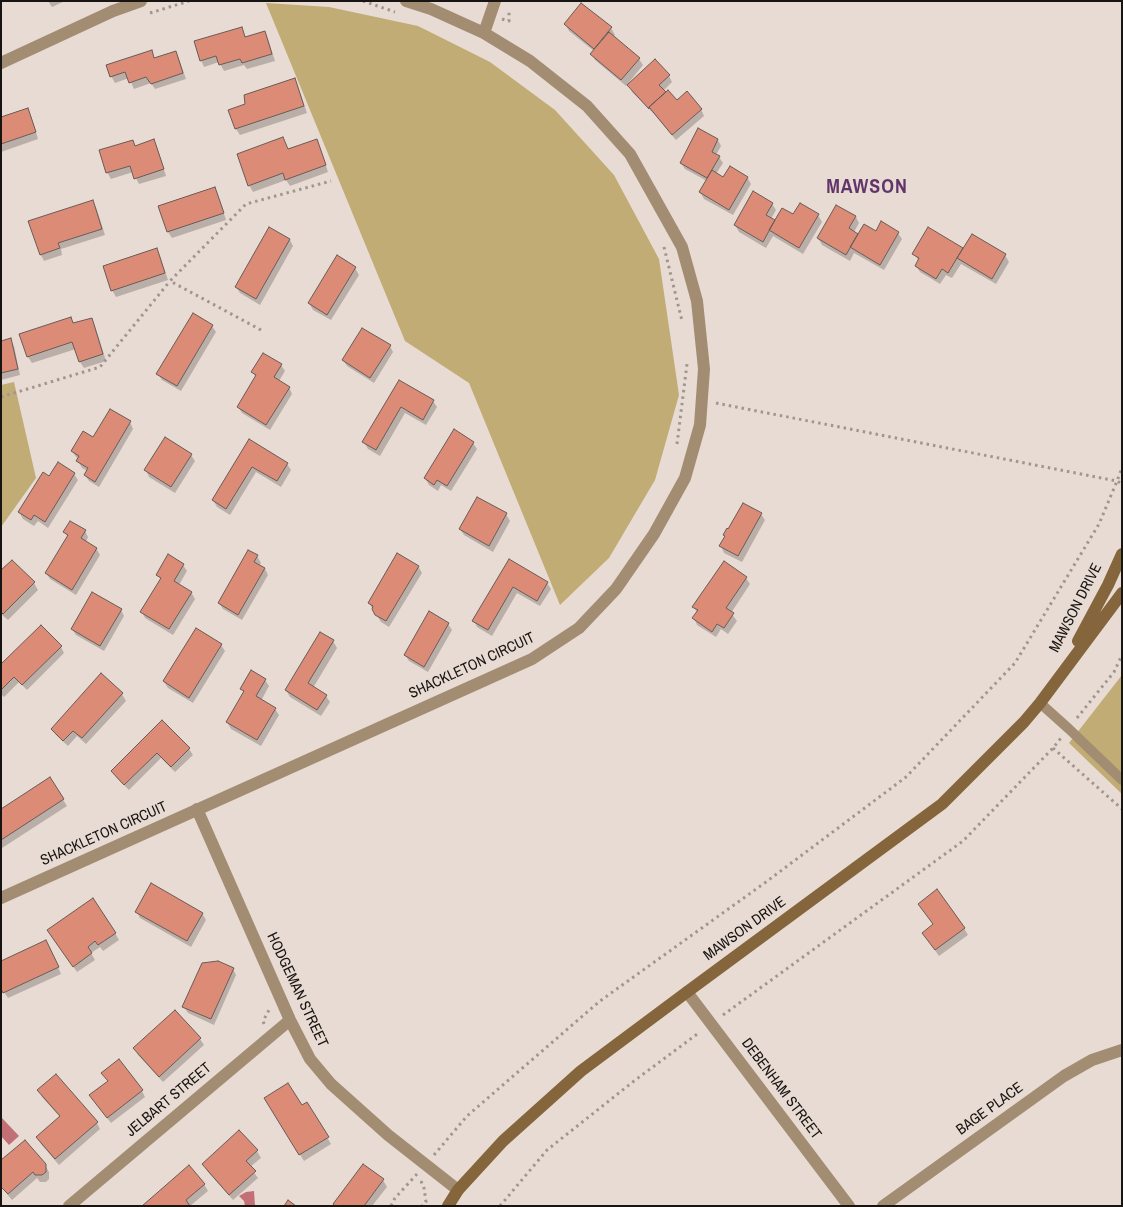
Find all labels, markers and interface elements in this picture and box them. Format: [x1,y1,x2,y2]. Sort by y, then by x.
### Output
district label: MAWSON [825,176,909,200]
street label: MAWSON DRIVE [1046,561,1106,655]
street label: SHACKLETON CIRCUIT [406,629,538,703]
street label: SHACKLETON CIRCUIT [38,798,170,870]
street label: MAWSON DRIVE [700,893,790,965]
street label: HODGEMAN STREET [263,930,331,1050]
street label: DEBENHAM STREET [737,1035,825,1143]
street label: JELBART STREET [123,1059,215,1141]
street label: BAGE PLACE [953,1079,1027,1139]

